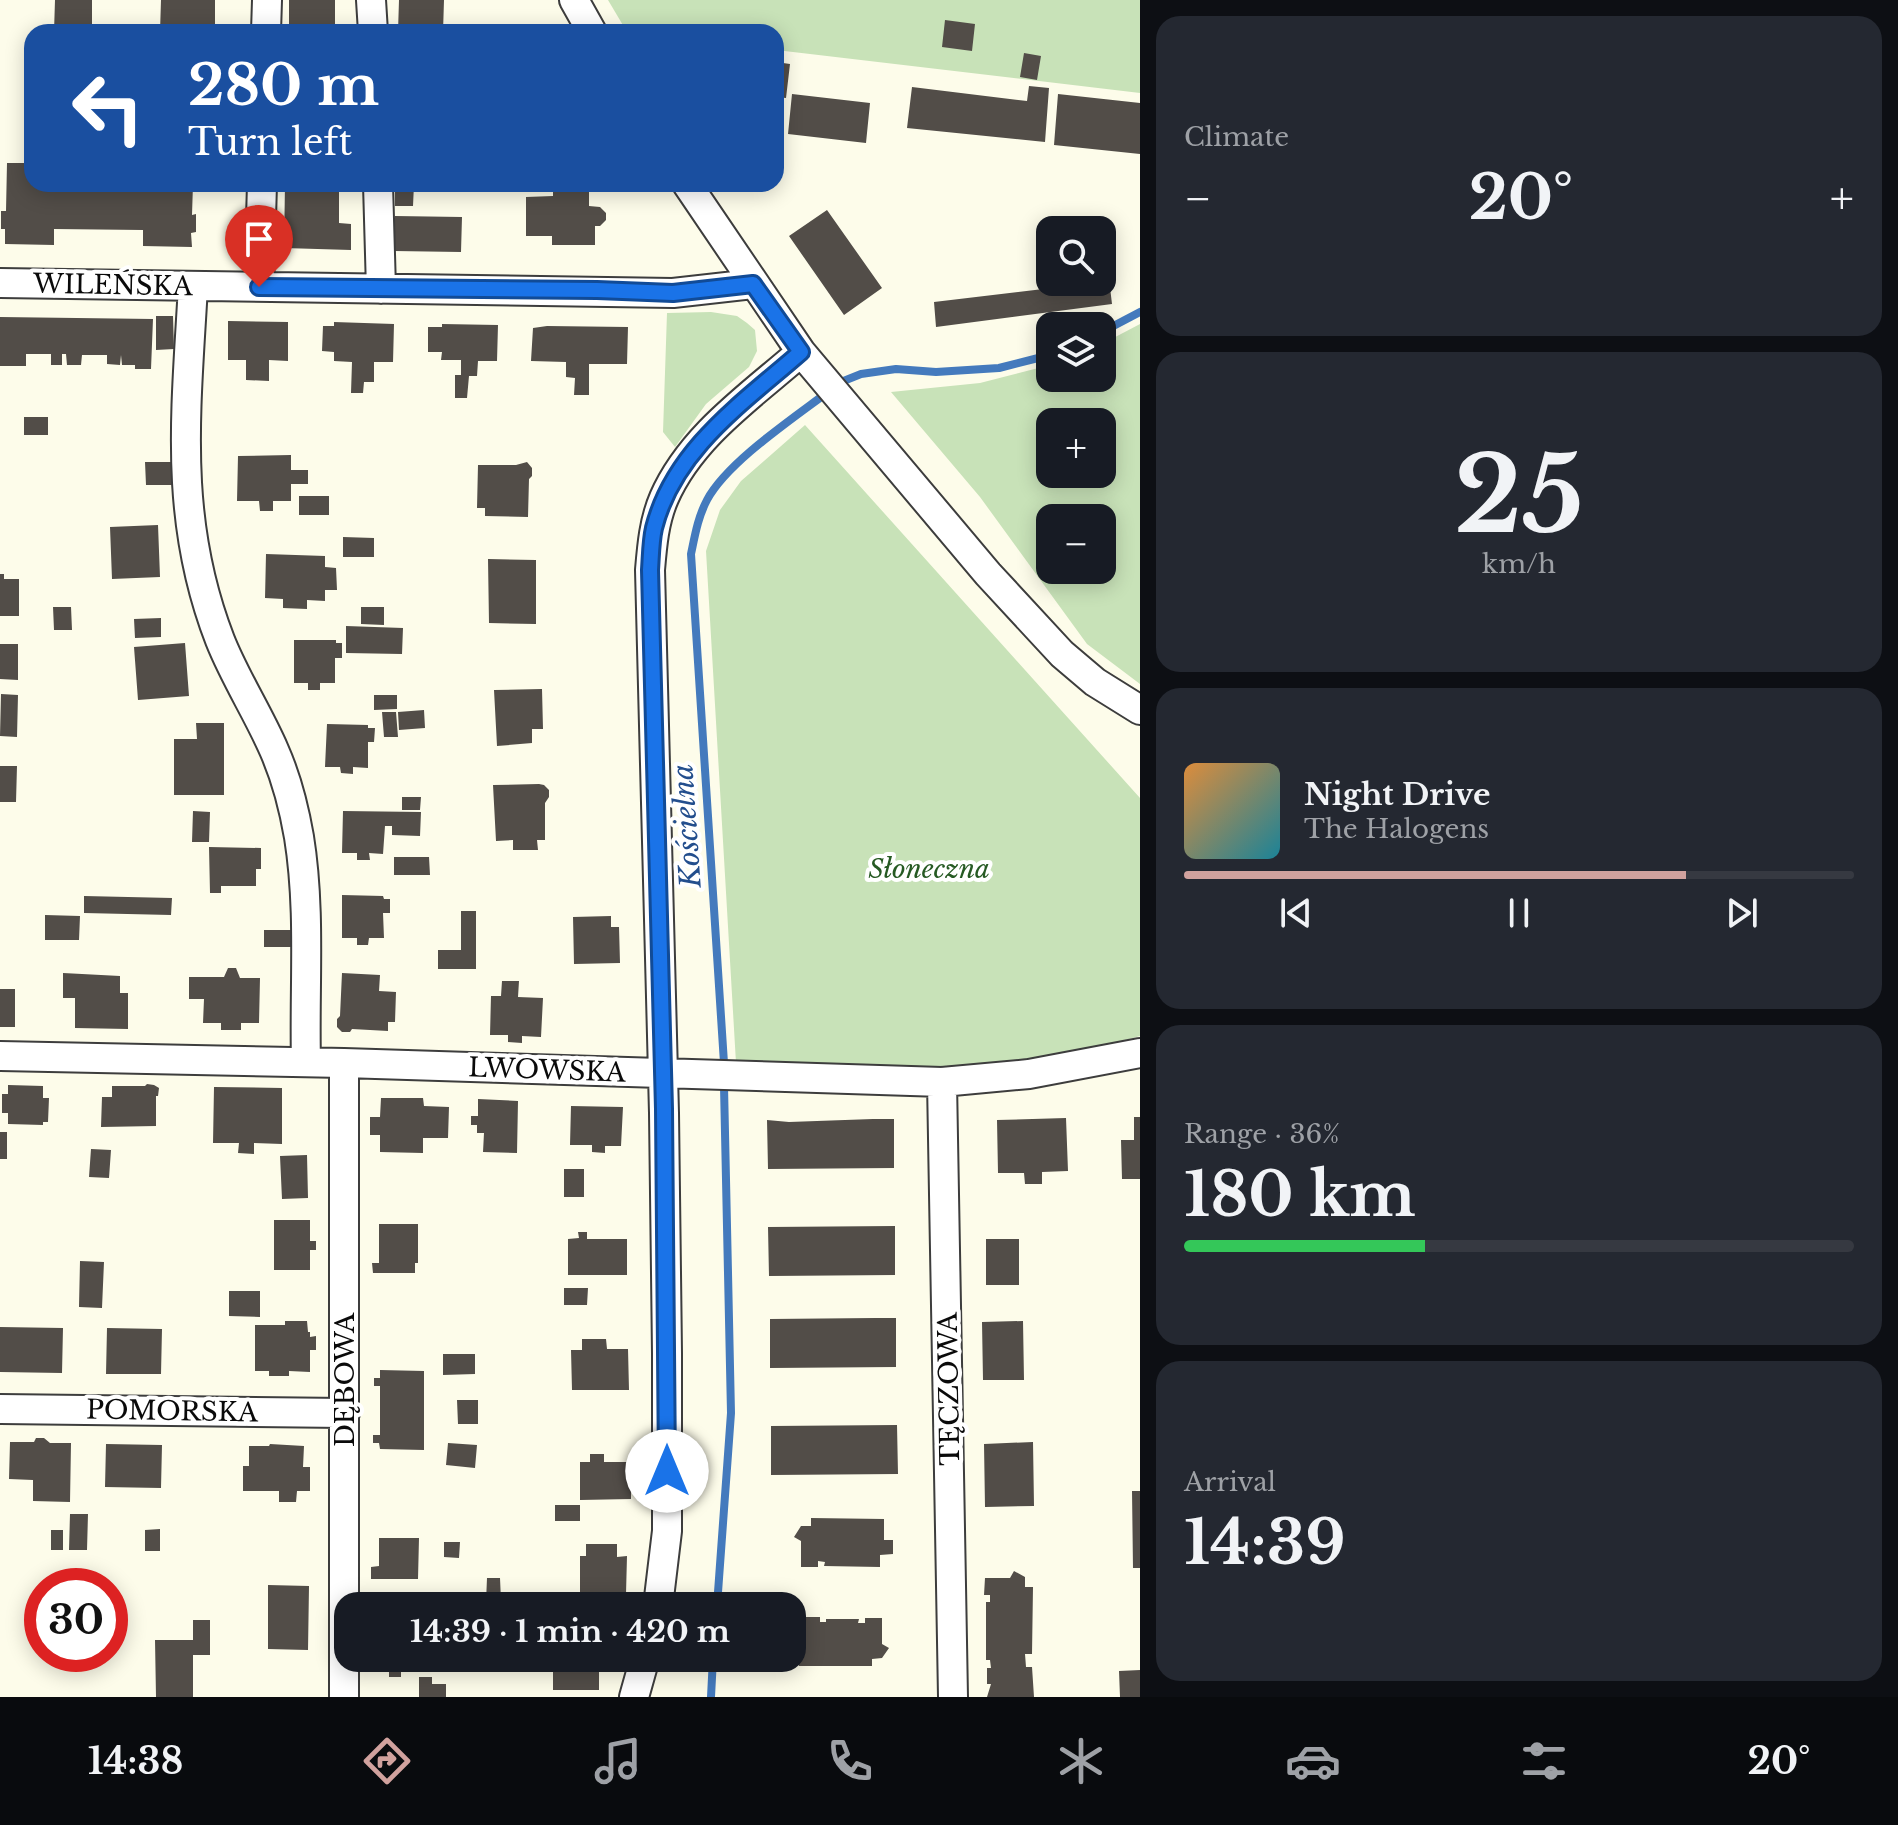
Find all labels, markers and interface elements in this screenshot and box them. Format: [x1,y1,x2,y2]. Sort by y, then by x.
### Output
text: 280 m [188,51,379,120]
icon: left [56,56,160,160]
text: Turn left [188,120,352,165]
text: Climate [1184,121,1289,153]
text: 20° [1469,161,1573,235]
text: − [1184,171,1212,226]
text: + [1830,171,1854,226]
pin [225,205,293,287]
map controls [1036,216,1116,584]
button: search [1036,216,1116,296]
icon: arrive [237,217,281,261]
street label: WILEŃSKA [32,268,194,302]
button: layers [1036,312,1116,392]
button: + [1036,408,1116,488]
text: 25 [1454,431,1584,560]
button: − [1036,504,1116,584]
text: km/h [1482,548,1556,580]
water label: Kościelna [665,763,709,890]
text: Night Drive [1304,776,1490,813]
text: The Halogens [1304,813,1489,845]
park label: Słoneczna [868,853,990,885]
icon: previous [1274,891,1318,935]
icon: pause [1497,891,1541,935]
icon: next [1720,891,1764,935]
street label: LWOWSKA [468,1051,627,1089]
text: Range · 36% [1184,1118,1340,1150]
text: 180 km [1184,1158,1416,1232]
street label: TĘCZOWA [932,1311,966,1466]
street label: DĘBOWA [329,1312,361,1447]
street label: POMORSKA [86,1394,259,1429]
position arrow [625,1429,709,1513]
text: Arrival [1184,1466,1276,1498]
text: 14:39 [1184,1506,1346,1580]
speed limit sign: 30 [24,1568,128,1672]
text: 14:39 · 1 min · 420 m [410,1613,730,1650]
icon: directions [359,1733,415,1789]
icon: music [590,1733,646,1789]
icon: phone [822,1733,878,1789]
icon: climate [1053,1733,1109,1789]
icon: car [1285,1733,1341,1789]
icon: filters [1516,1733,1572,1789]
text: 14:38 [88,1739,183,1784]
text: 20° [1748,1739,1810,1784]

